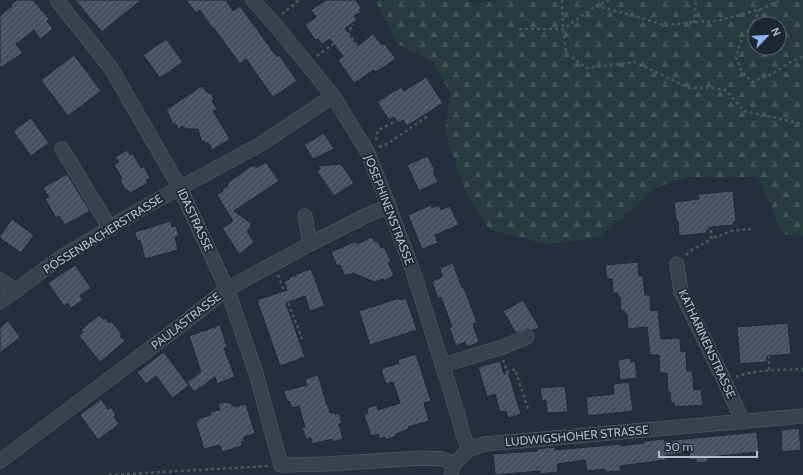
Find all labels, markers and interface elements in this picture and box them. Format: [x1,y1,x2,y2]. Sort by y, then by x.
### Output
north arrow [747,16,787,56]
text: N [768,25,784,38]
street label: JOSEPHINENSTRASSE [361,152,417,267]
street label: IDASTRASSE [174,186,217,254]
street label: PÖSSENBACHERSTRASSE [40,190,166,277]
street label: KATHARINENSTRASSE [676,287,739,401]
street label: PAULASTRASSE [148,289,224,352]
street label: LUDWIGSHÖHER STRASSE [505,422,650,449]
scale bar [659,433,757,459]
text: 50 m [665,439,693,454]

